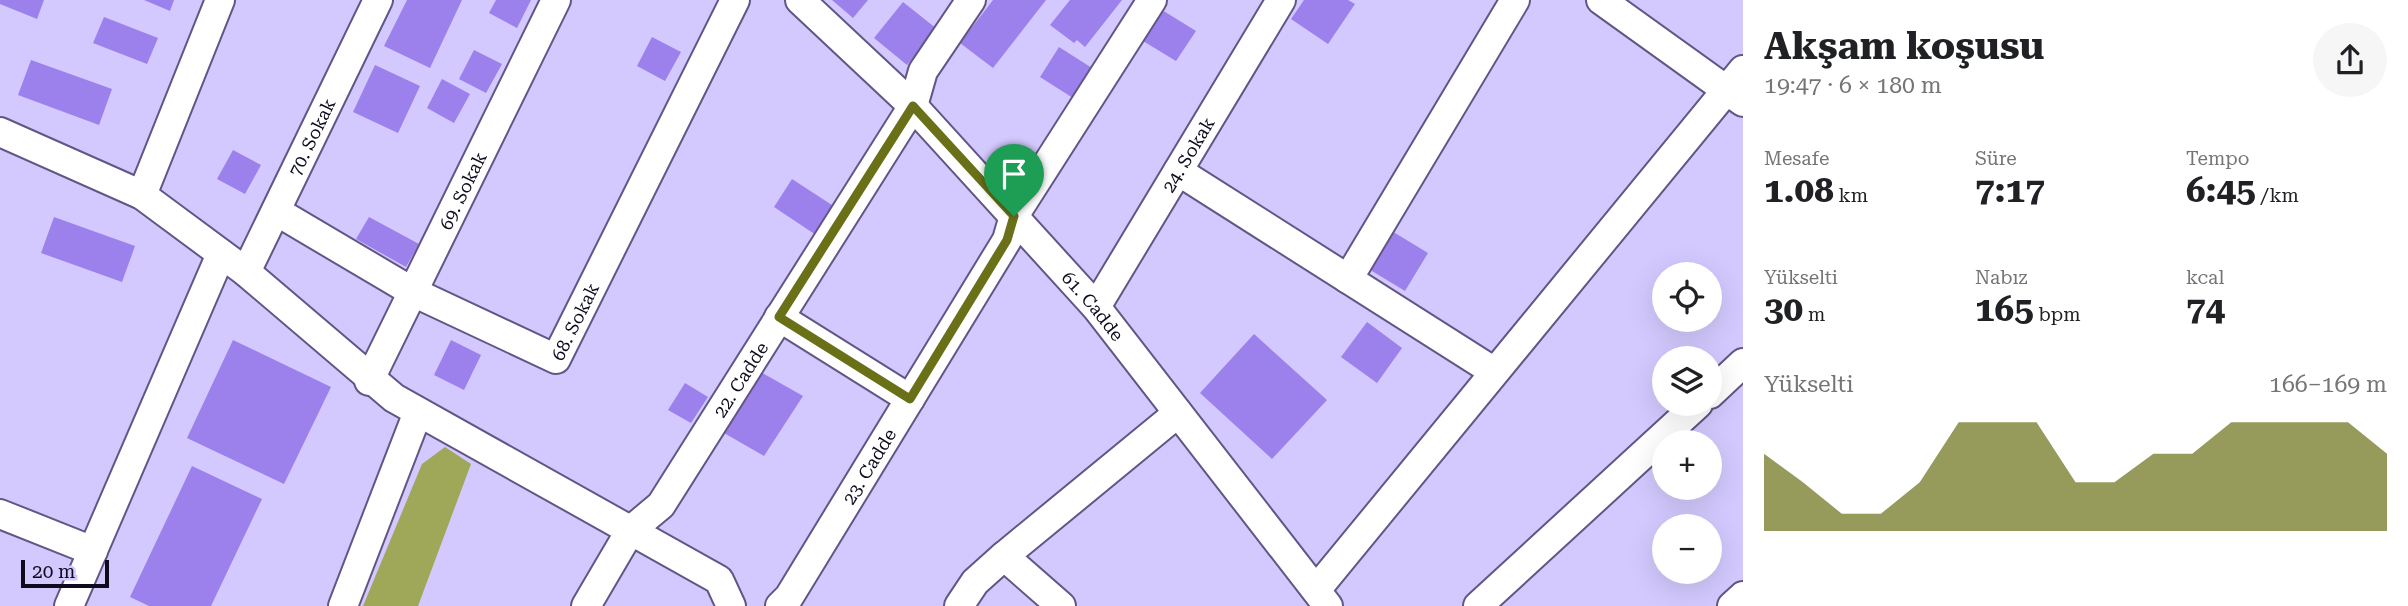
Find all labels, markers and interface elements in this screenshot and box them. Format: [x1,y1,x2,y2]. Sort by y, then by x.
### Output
button: share [2313,23,2387,97]
text: Akşam koşusu [1764,24,2044,68]
text: 19:47 · 6 × 180 m [1764,72,1942,99]
street label: 70. Sokak [284,95,339,179]
street label: 24. Sokak [1157,113,1219,196]
pin [984,144,1044,216]
text: Mesafe [1764,147,1829,170]
text: Süre [1975,147,2017,170]
text: Tempo [2186,147,2249,170]
street label: 69. Sokak [434,148,490,233]
icon: arrive [995,155,1033,193]
text: 1.08 [1764,170,1834,211]
text: 7:17 [1975,170,2045,211]
text: 6:45 [2186,170,2256,211]
text: km [1834,184,1868,207]
text: /km [2256,184,2299,207]
map controls [1652,262,1722,584]
button: locate [1652,262,1722,332]
text: Yükselti [1764,266,1838,289]
text: Nabız [1975,266,2027,289]
text: kcal [2186,266,2224,289]
street label: 61. Cadde [1058,267,1129,345]
street label: 68. Sokak [547,279,603,364]
text: 30 [1764,289,1803,330]
text: 165 [1975,289,2034,330]
text: 74 [2186,289,2225,330]
text: m [1803,303,1825,326]
text: bpm [2034,303,2081,326]
street label: 22. Cadde [709,338,772,421]
button: layers [1652,346,1722,416]
text: Yükselti [1764,371,1854,398]
text: 166–169 m [2269,371,2387,398]
street label: 23. Cadde [838,424,900,508]
button: + [1652,430,1722,500]
button: − [1652,514,1722,584]
scale bar [21,557,108,589]
text: 20 m [32,560,75,583]

